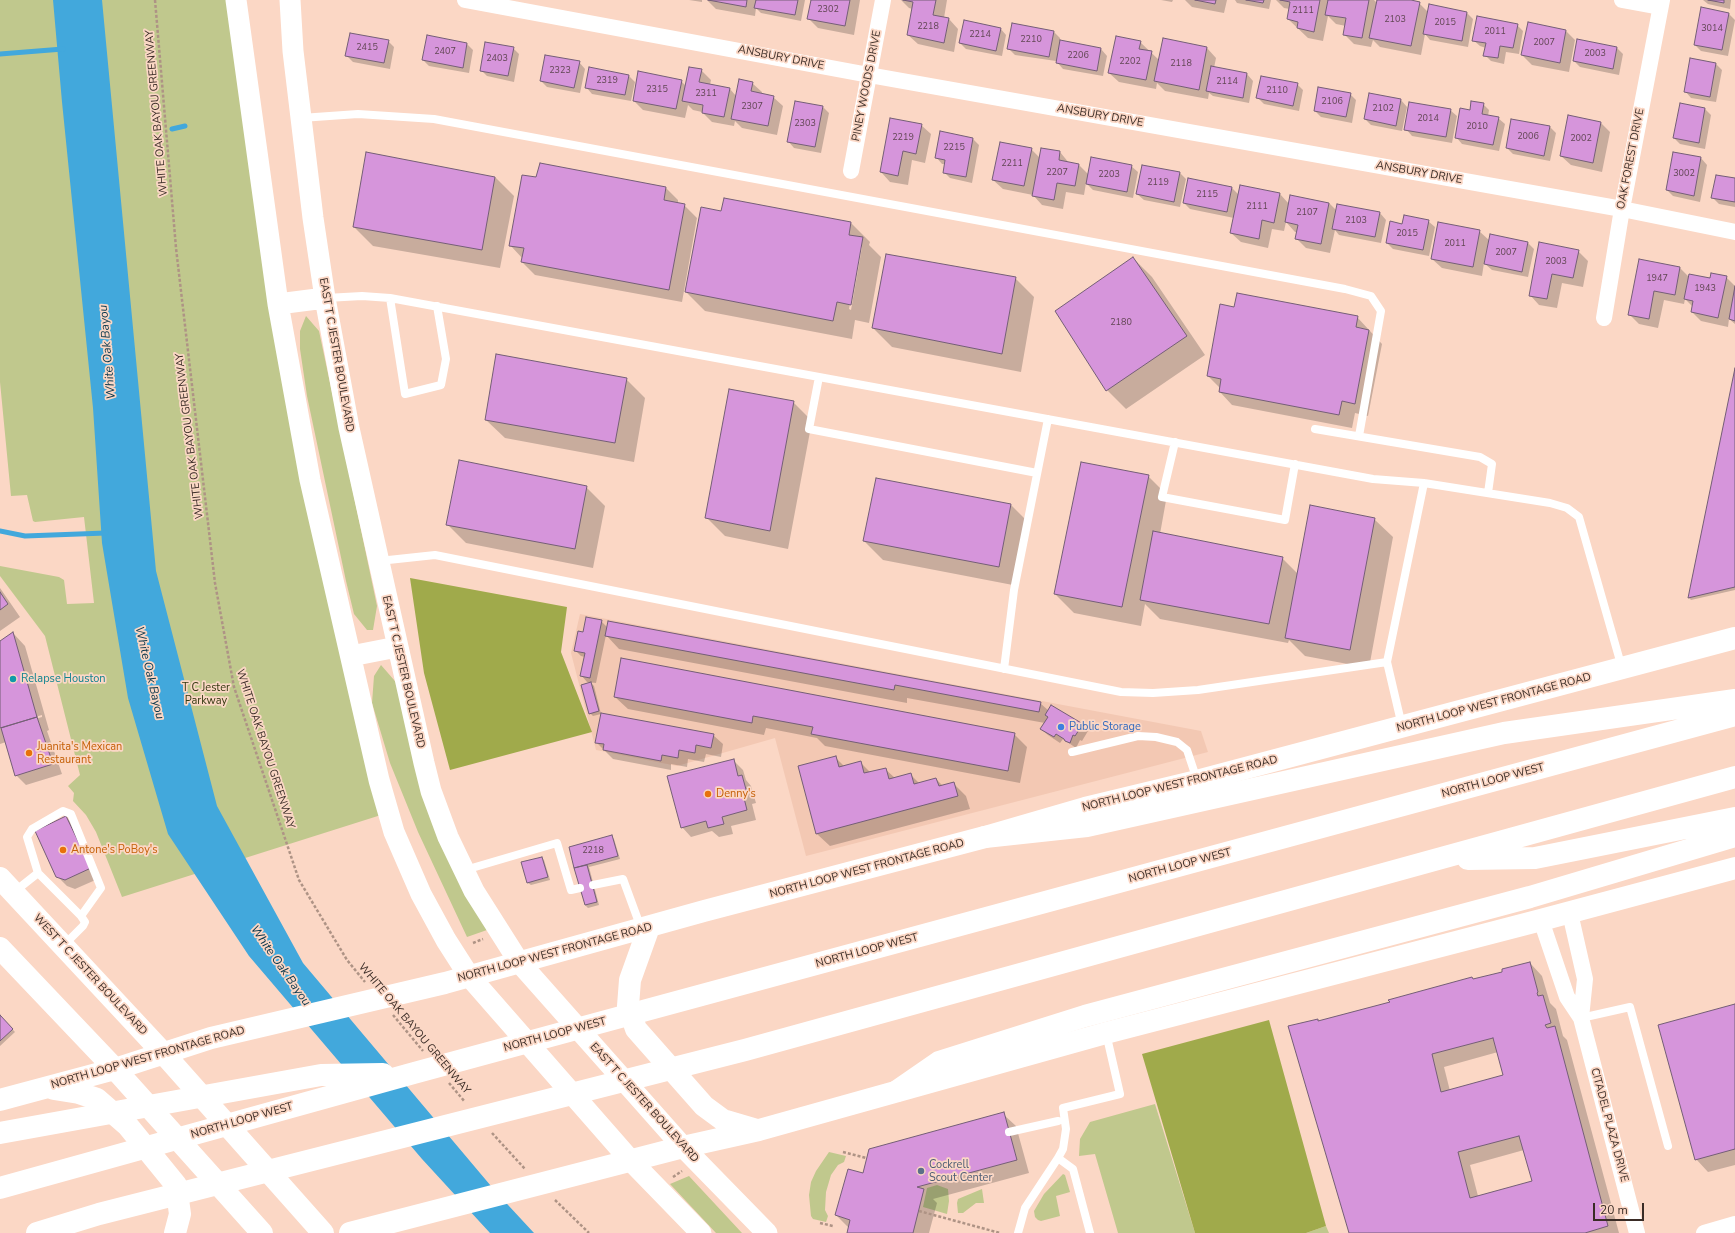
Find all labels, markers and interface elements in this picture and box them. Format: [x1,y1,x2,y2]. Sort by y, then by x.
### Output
house number: 2302 [817,5,839,15]
house number: 2111 [1292,6,1314,16]
house number: 2103 [1384,15,1406,25]
house number: 2015 [1434,18,1456,28]
house number: 2218 [917,22,939,32]
house number: 3014 [1701,24,1723,34]
house number: 2011 [1484,27,1506,37]
street label: WHITE OAK BAYOU GREENWAY [143,29,171,197]
street label: PINEY WOODS DRIVE [850,30,884,142]
house number: 2214 [969,30,991,40]
house number: 2210 [1020,35,1042,45]
house number: 2007 [1533,38,1555,48]
house number: 2415 [356,43,378,53]
street label: ANSBURY DRIVE [737,43,825,73]
house number: 2407 [434,47,456,57]
house number: 2003 [1584,49,1606,59]
house number: 2206 [1067,51,1089,61]
house number: 2403 [486,54,508,64]
house number: 2202 [1119,57,1141,67]
house number: 2118 [1170,59,1192,69]
house number: 2323 [549,66,571,76]
house number: 2319 [596,76,618,86]
house number: 2114 [1216,77,1238,87]
house number: 2315 [646,85,668,95]
house number: 2110 [1266,86,1288,96]
house number: 2311 [695,89,717,99]
house number: 2106 [1321,97,1343,107]
house number: 2307 [741,102,763,112]
street label: ANSBURY DRIVE [1056,102,1144,130]
house number: 2102 [1372,104,1394,114]
street label: OAK FOREST DRIVE [1615,108,1647,210]
house number: 2014 [1417,114,1439,124]
house number: 2303 [794,119,816,129]
house number: 2010 [1466,122,1488,132]
house number: 2006 [1517,132,1539,142]
house number: 2219 [892,133,914,143]
house number: 2002 [1570,134,1592,144]
house number: 2215 [943,143,965,153]
house number: 2211 [1001,159,1023,169]
street label: ANSBURY DRIVE [1375,159,1463,187]
house number: 2207 [1046,168,1068,178]
house number: 3002 [1673,169,1695,179]
house number: 2203 [1098,170,1120,180]
house number: 2119 [1147,178,1169,188]
house number: 2115 [1196,190,1218,200]
house number: 2111 [1246,202,1268,212]
house number: 2107 [1296,208,1318,218]
house number: 2103 [1345,216,1367,226]
house number: 2015 [1396,229,1418,239]
house number: 2011 [1444,239,1466,249]
house number: 2007 [1495,248,1517,258]
house number: 2003 [1545,257,1567,267]
house number: 1947 [1646,274,1668,284]
street label: EAST T C JESTER BOULEVARD [316,277,356,433]
house number: 1943 [1694,284,1716,294]
water label: White Oak Bayou [97,304,119,400]
house number: 2180 [1110,318,1132,328]
street label: WHITE OAK BAYOU GREENWAY [173,352,207,520]
street label: EAST T C JESTER BOULEVARD [379,594,427,750]
water label: White Oak Bayou [131,625,167,721]
street label: WHITE OAK BAYOU GREENWAY [233,668,297,830]
street label: NORTH LOOP WEST FRONTAGE ROAD [1395,671,1593,735]
place label: Relapse Houston [21,672,106,686]
marker: Relapse Houston [8,674,18,684]
park label: T C Jester Parkway [182,681,230,707]
place label: Public Storage [1069,720,1141,734]
marker: Public Storage [1056,722,1066,732]
place label: Juanita's Mexican Restaurant [37,740,122,766]
marker: Juanita's Mexican Restaurant [24,748,34,758]
street label: NORTH LOOP WEST FRONTAGE ROAD [1081,753,1279,815]
street label: NORTH LOOP WEST [1440,761,1546,801]
place label: Denny's [716,787,756,801]
marker: Denny's [703,789,713,799]
street label: NORTH LOOP WEST FRONTAGE ROAD [768,837,966,901]
place label: Antone's PoBoy's [71,843,158,857]
marker: Antone's PoBoy's [58,845,68,855]
house number: 2218 [582,846,604,856]
street label: NORTH LOOP WEST [1127,846,1233,886]
street label: WEST T C JESTER BOULEVARD [30,912,150,1038]
street label: NORTH LOOP WEST FRONTAGE ROAD [456,921,654,985]
water label: White Oak Bayou [247,923,313,1009]
street label: NORTH LOOP WEST [814,931,920,971]
street label: WHITE OAK BAYOU GREENWAY [355,961,473,1097]
street label: NORTH LOOP WEST [502,1015,608,1055]
street label: NORTH LOOP WEST FRONTAGE ROAD [50,1024,246,1092]
street label: EAST T C JESTER BOULEVARD [587,1040,701,1166]
street label: CITADEL PLAZA DRIVE [1587,1067,1631,1183]
street label: NORTH LOOP WEST [190,1100,294,1142]
place label: Cockrell Scout Center [929,1158,992,1184]
marker: Cockrell Scout Center [916,1166,926,1176]
scale bar [1595,1195,1646,1221]
text: 20 m [1600,1202,1628,1218]

